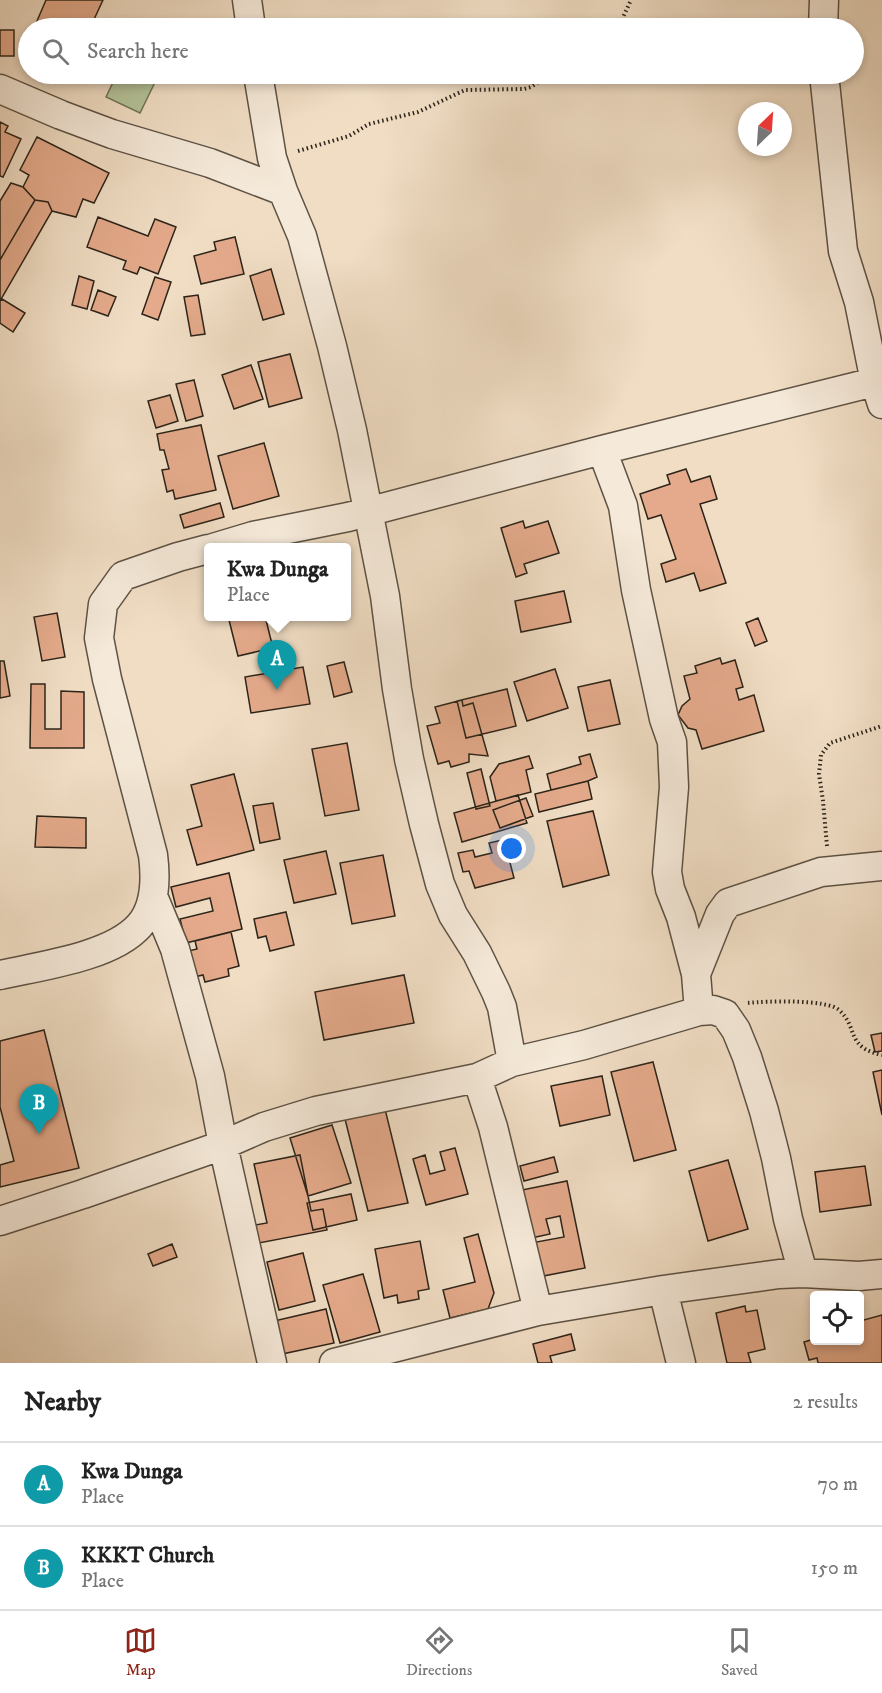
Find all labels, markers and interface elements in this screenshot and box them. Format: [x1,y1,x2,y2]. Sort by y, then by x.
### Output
search box [18,18,864,84]
icon: search [39,35,72,68]
text: Search here [87,38,189,65]
north arrow [738,102,792,156]
popup [204,543,351,621]
text: Kwa Dunga [227,556,328,583]
text: Place [227,583,270,608]
pin: A [258,640,296,690]
your location [497,834,526,863]
pin: B [20,1084,58,1134]
map controls [810,1291,864,1345]
button: locate [810,1291,864,1345]
text: Nearby [24,1386,101,1419]
text: 2 results [793,1390,858,1415]
text: Kwa Dunga [81,1458,183,1485]
text: A [37,1472,50,1497]
text: 70 m [817,1472,858,1497]
text: Place [81,1485,124,1510]
text: KKKT Church [81,1542,214,1569]
text: B [37,1556,50,1581]
text: 150 m [811,1556,858,1581]
text: Place [81,1569,124,1594]
tab: Map [124,1624,157,1680]
tab: Directions [406,1624,472,1680]
tab: Saved [721,1624,758,1680]

